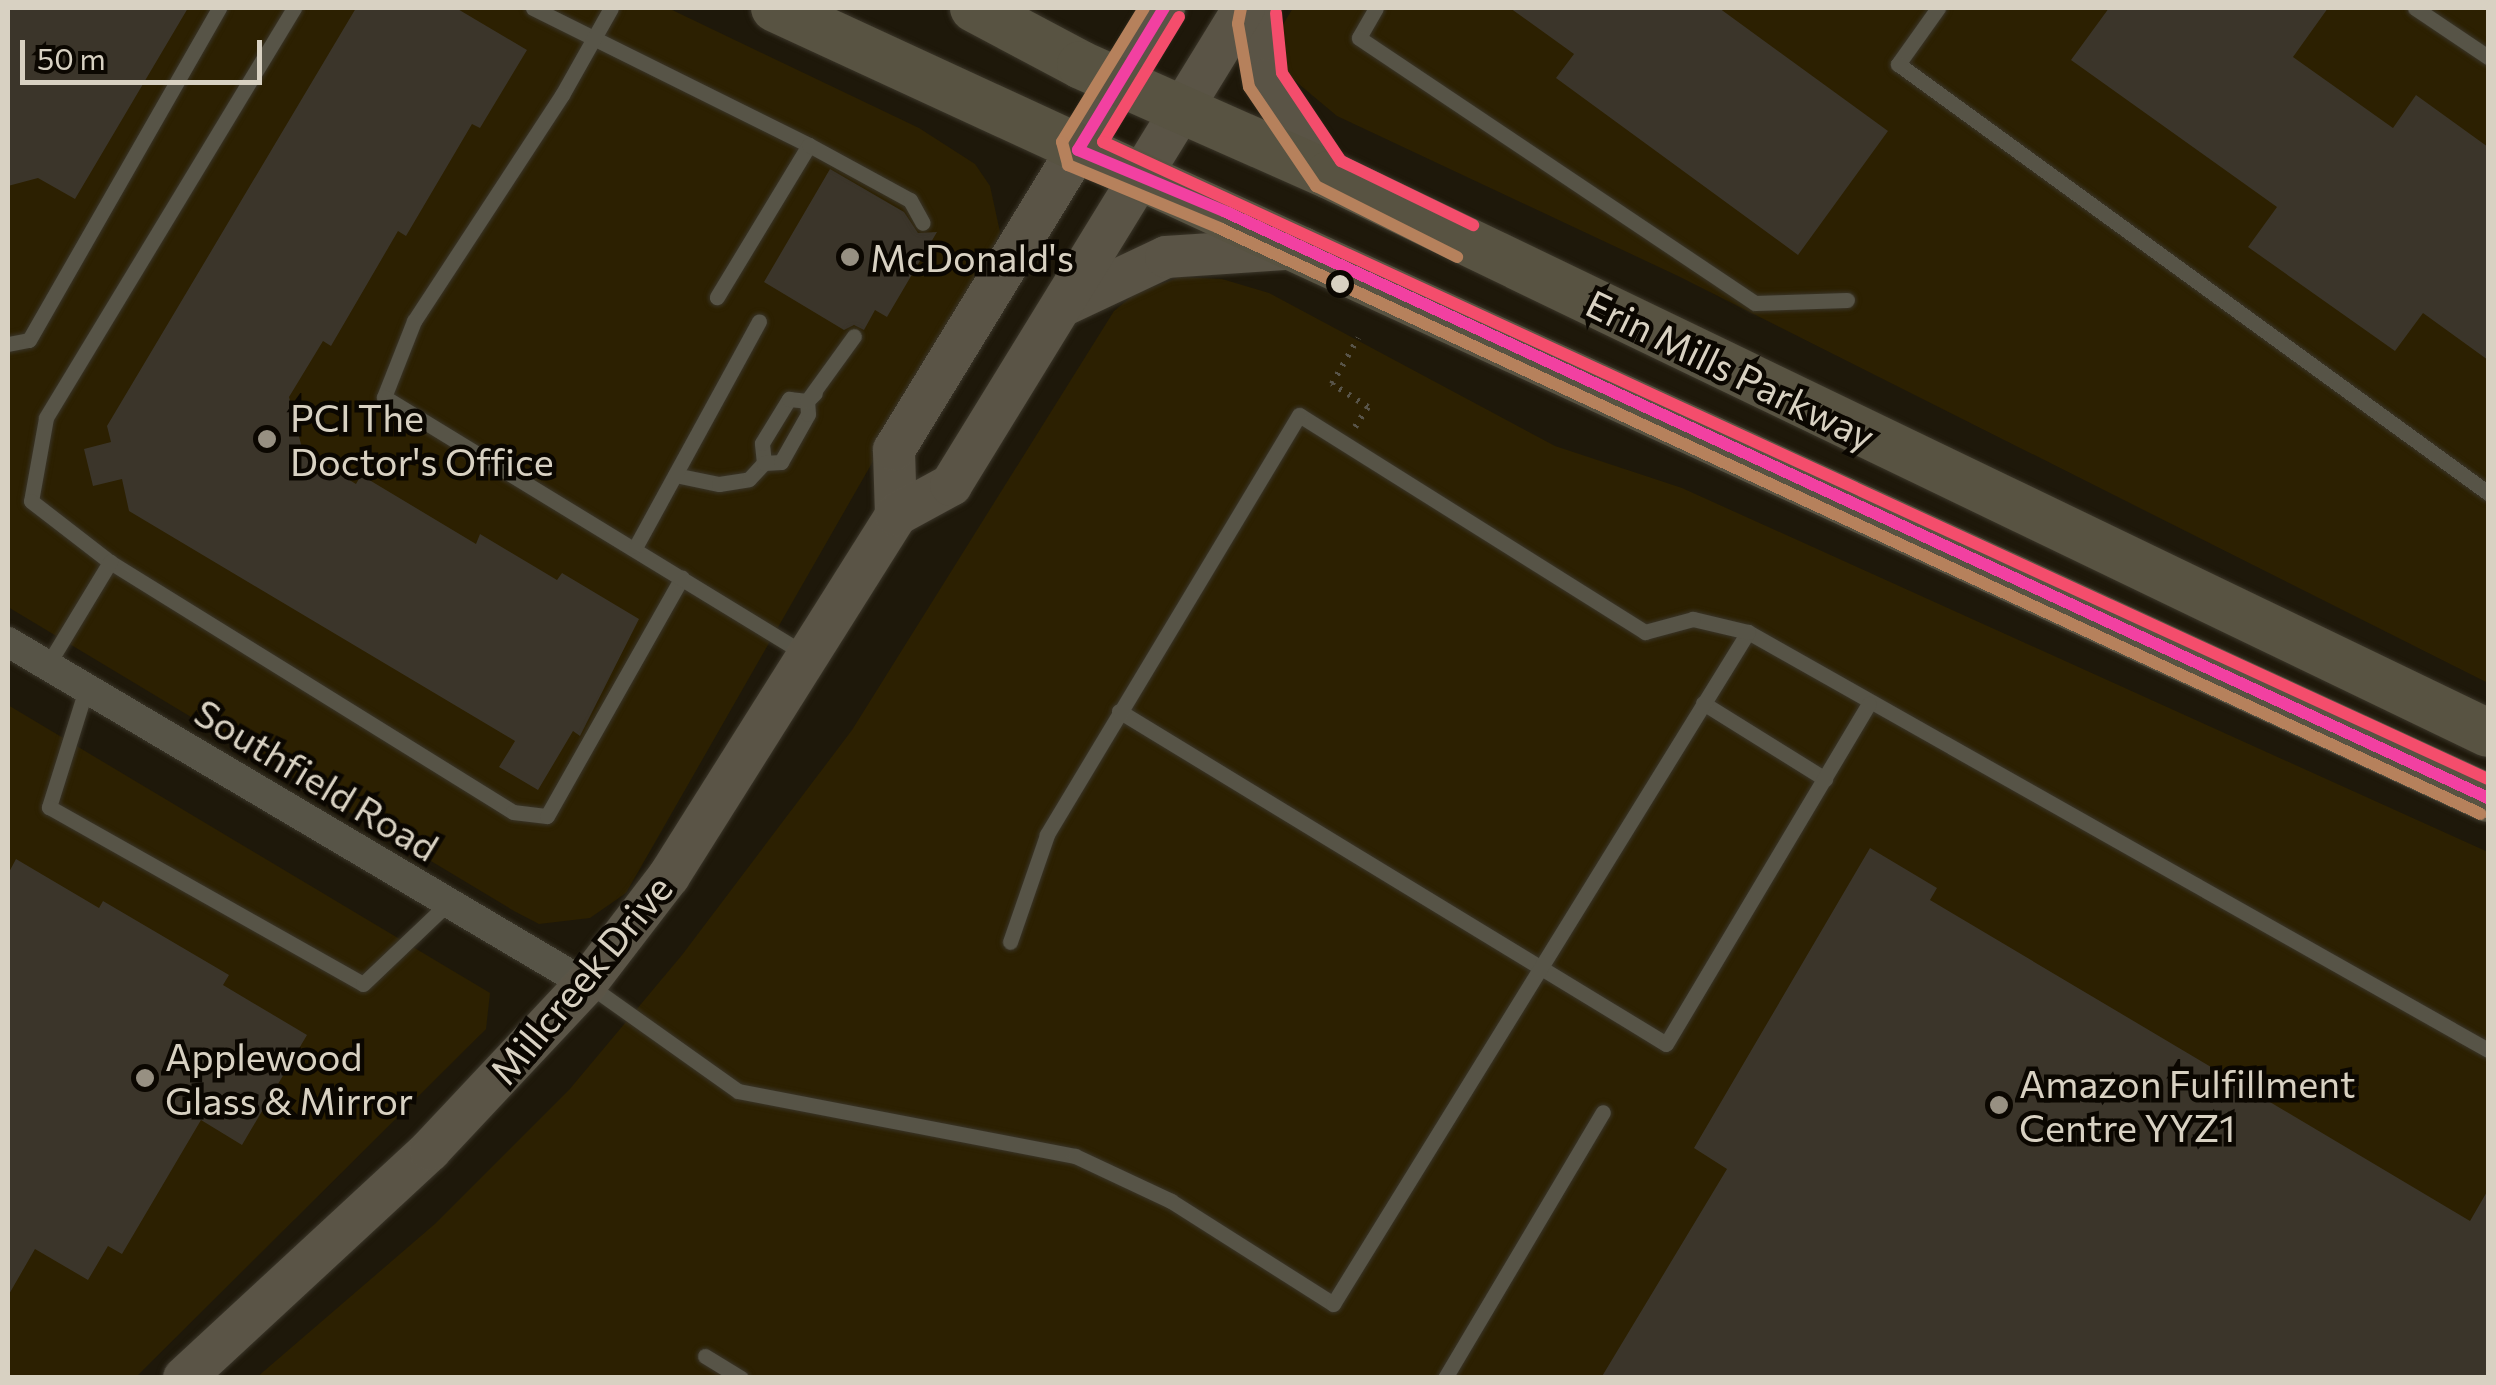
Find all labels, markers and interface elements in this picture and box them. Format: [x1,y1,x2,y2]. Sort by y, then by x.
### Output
scale bar [25,20,268,82]
text: 50 m [37,39,106,76]
place label: McDonald's [870,234,1074,280]
marker: McDonald's [839,246,861,268]
unlabelled marker [1330,274,1350,294]
street label: Erin Mills Parkway [1579,279,1883,459]
place label: PCI The Doctor's Office [290,394,554,484]
marker: PCI The Doctor's Office [254,426,280,452]
street label: Southfield Road [187,688,447,870]
street label: Millcreek Drive [479,865,681,1093]
place label: Applewood Glass & Mirror [165,1033,413,1122]
place label: Amazon Fulfillment Centre YYZ1 [2019,1060,2356,1150]
marker: Applewood Glass & Mirror [134,1067,156,1089]
marker: Amazon Fulfillment Centre YYZ1 [1988,1094,2010,1116]

